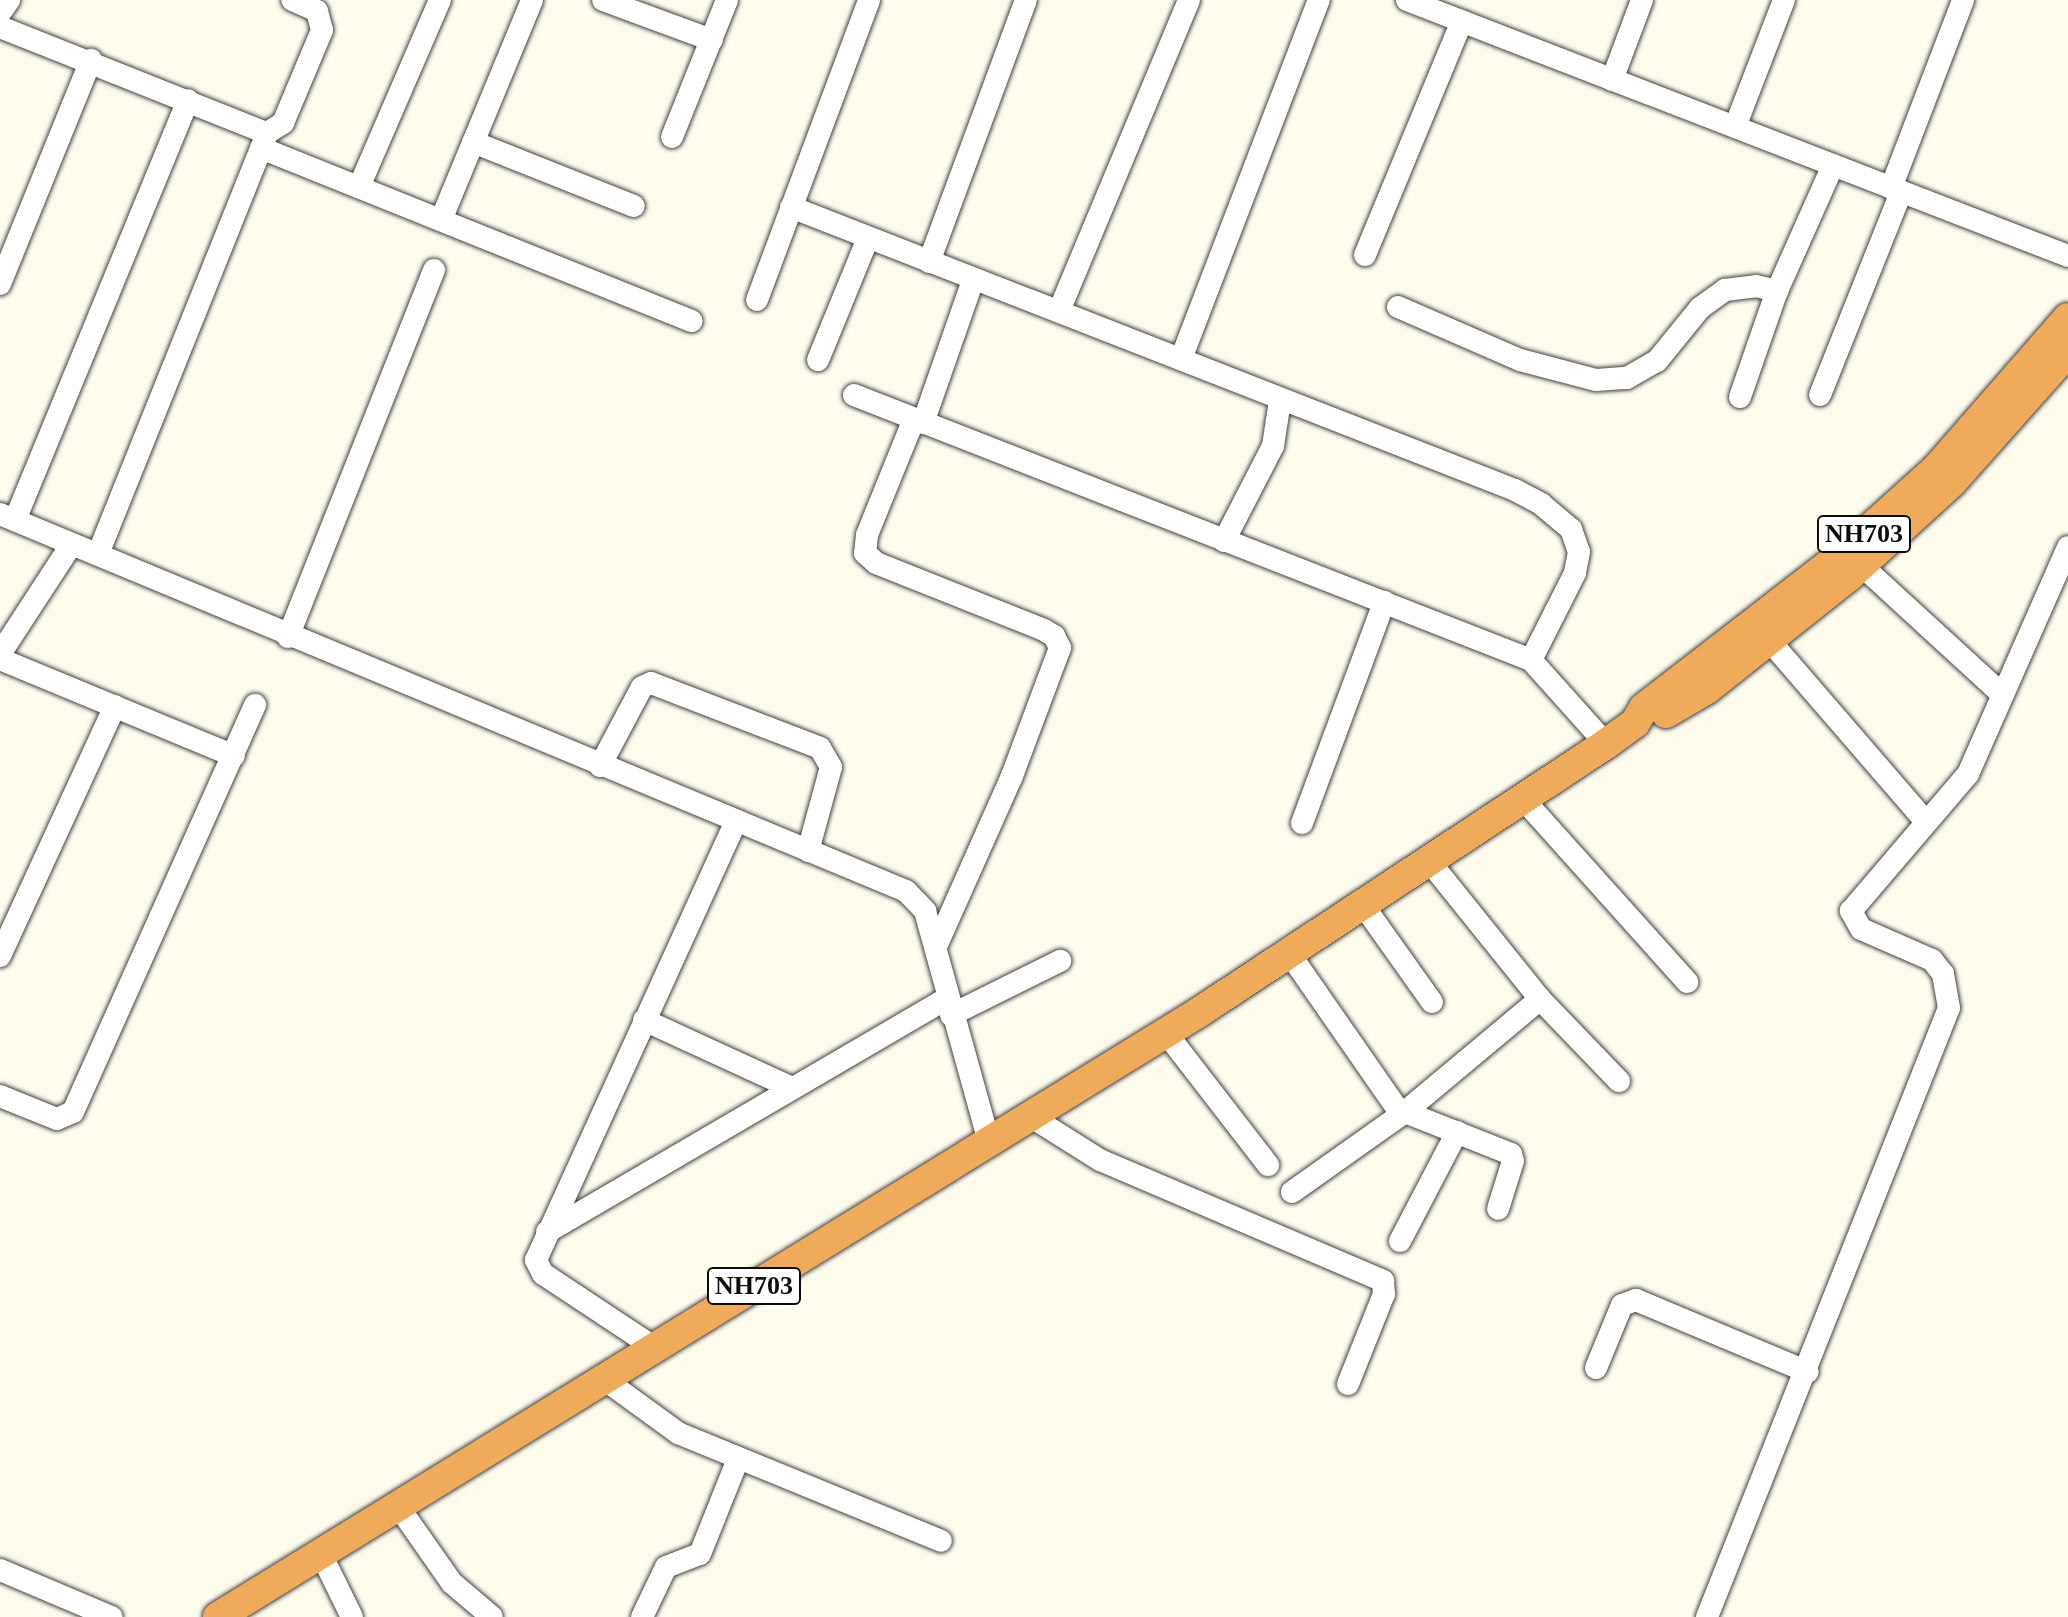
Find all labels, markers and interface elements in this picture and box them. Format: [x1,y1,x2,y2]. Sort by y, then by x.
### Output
road number: NH703 [1816,512,1912,556]
road number: NH703 [706,1264,802,1308]

